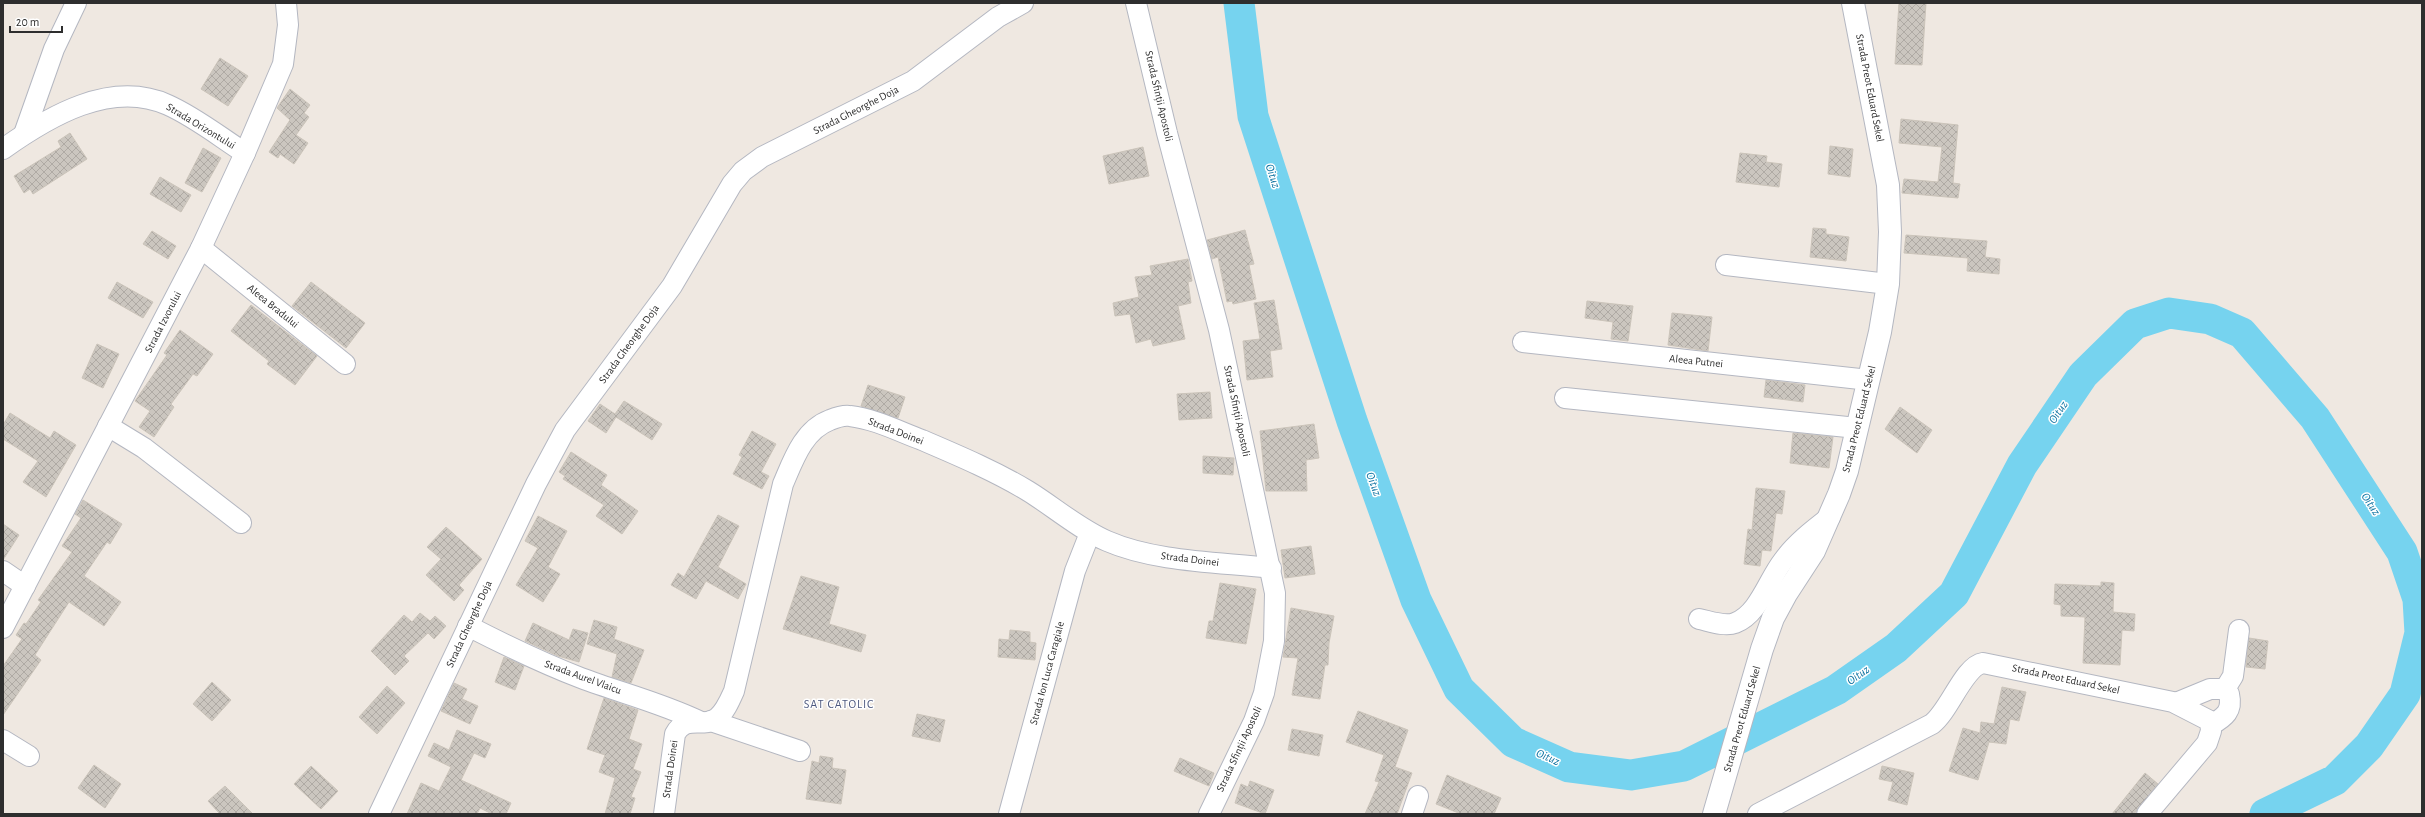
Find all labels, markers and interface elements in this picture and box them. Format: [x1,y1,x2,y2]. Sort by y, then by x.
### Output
scale bar [10,8,62,34]
text: 20 m [16,16,39,28]
street label: Strada Preot Eduard Sekel [1854,33,1886,143]
street label: Strada Sfinții Apostoli [1142,50,1175,143]
street label: Strada Gheorghe Doja [811,84,901,136]
street label: Strada Orizontului [165,101,237,151]
water label: Oituz [1264,163,1283,190]
street label: Aleea Bradului [245,282,301,330]
street label: Strada Izvorului [143,290,183,354]
street label: Strada Gheorghe Doja [597,303,661,385]
street label: Aleea Putnei [1668,353,1724,369]
street label: Strada Sfinții Apostoli [1221,364,1252,458]
street label: Strada Preot Eduard Sekel [1840,364,1878,474]
water label: Oituz [2046,398,2070,425]
street label: Strada Doinei [867,415,925,447]
water label: Oituz [1364,470,1384,498]
water label: Oituz [2359,490,2383,518]
street label: Strada Doinei [1160,550,1220,568]
street label: Strada Gheorghe Doja [444,579,494,669]
street label: Strada Ion Luca Caragiale [1028,620,1066,726]
street label: Strada Aurel Vlaicu [543,658,623,696]
street label: Strada Preot Eduard Sekel [2011,662,2121,696]
water label: Oituz [1845,663,1872,687]
street label: Strada Preot Eduard Sekel [1722,665,1762,773]
district label: SAT CATOLIC [804,698,874,710]
street label: Strada Sfinții Apostoli [1214,705,1264,794]
street label: Strada Doinei [660,739,680,799]
water label: Oituz [1534,747,1562,767]

